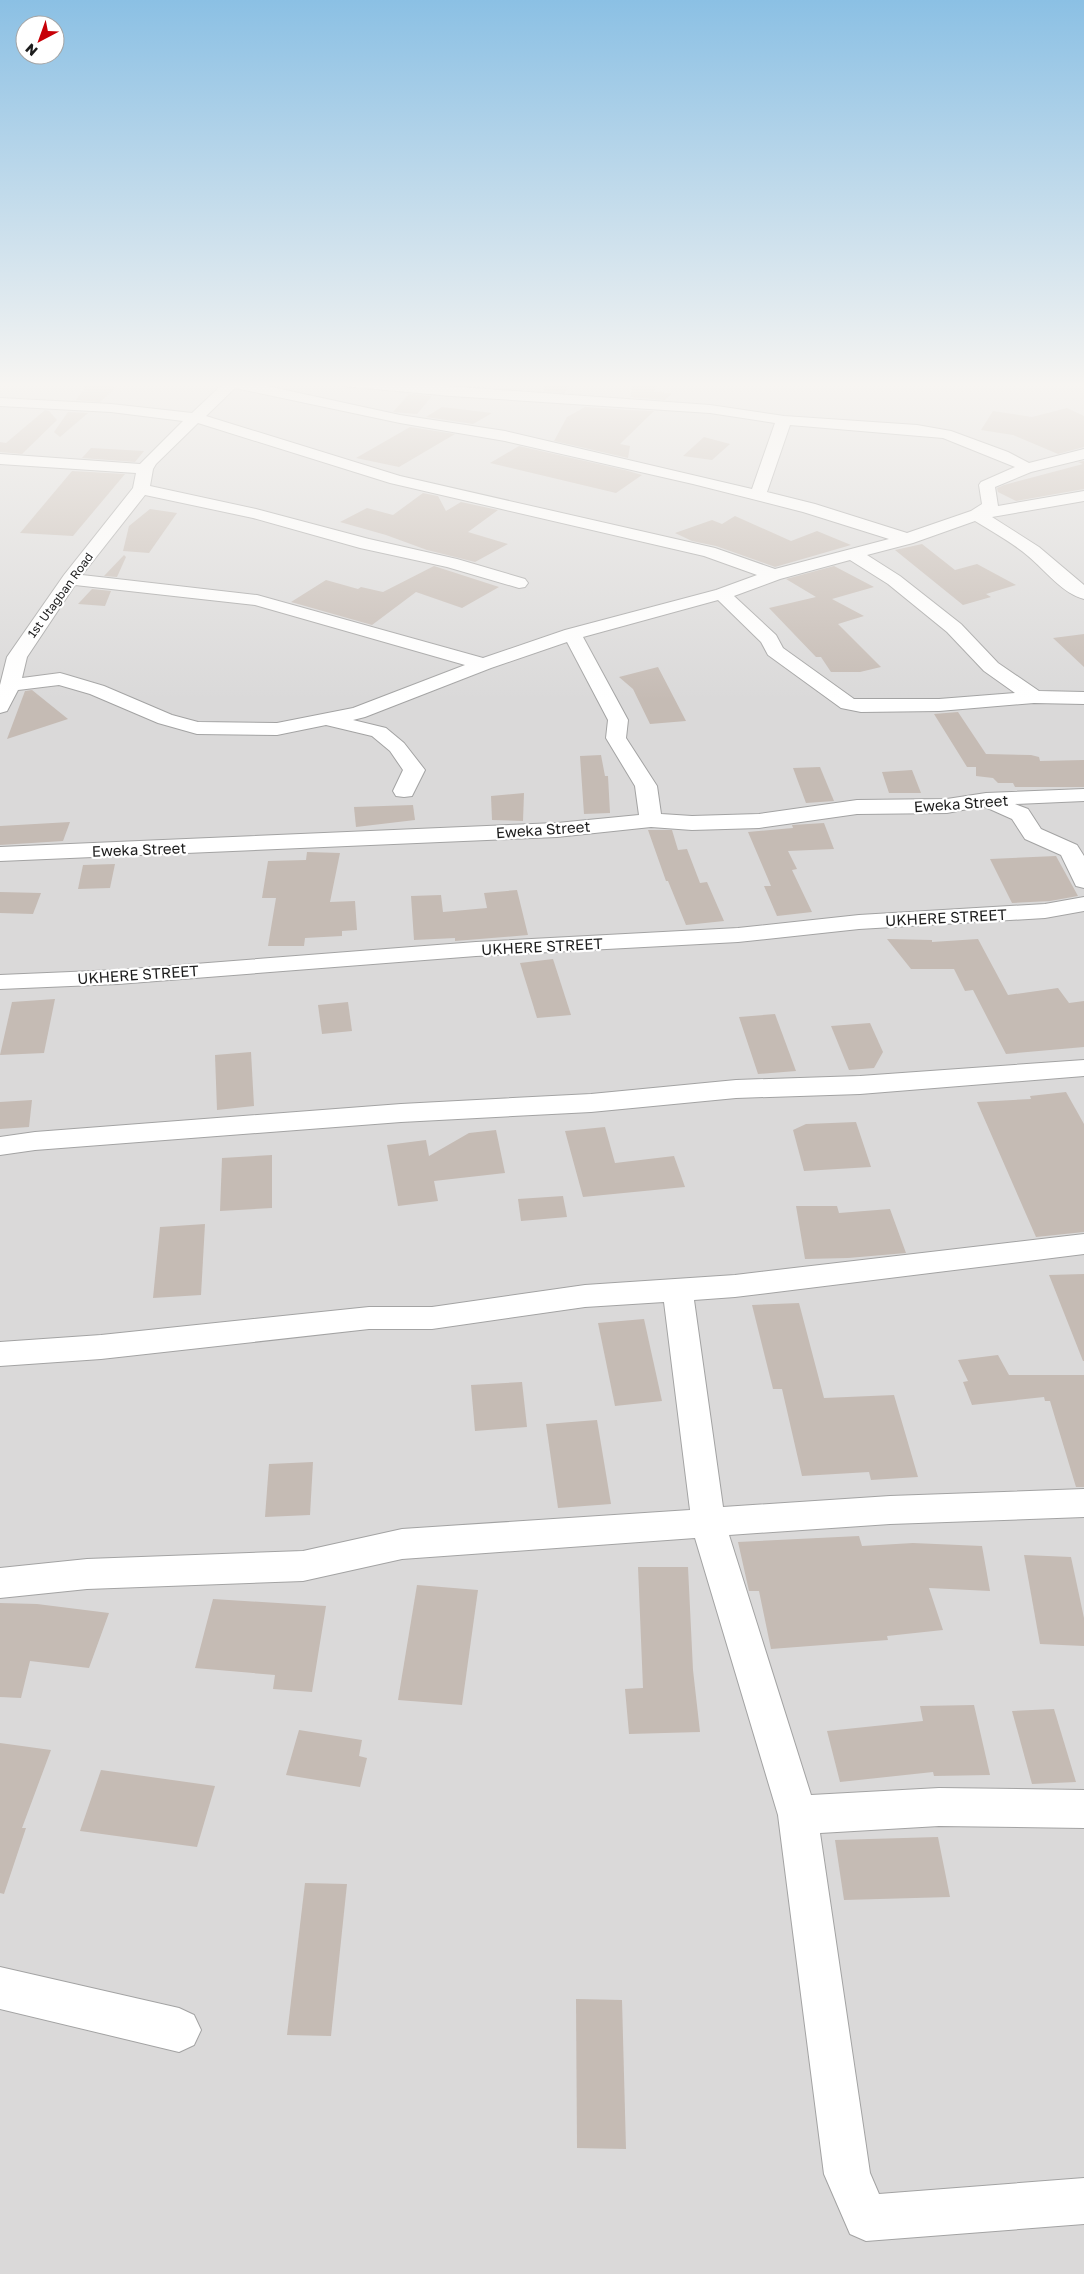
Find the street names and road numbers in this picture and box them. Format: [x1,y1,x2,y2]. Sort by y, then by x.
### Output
street label: 1st Utagban Road [24,549,96,641]
street label: Eweka Street [913,791,1009,815]
street label: Eweka Street [495,817,591,841]
street label: Eweka Street [91,838,187,860]
street label: UKHERE STREET [885,905,1007,929]
street label: UKHERE STREET [481,934,603,958]
street label: UKHERE STREET [77,961,199,987]

